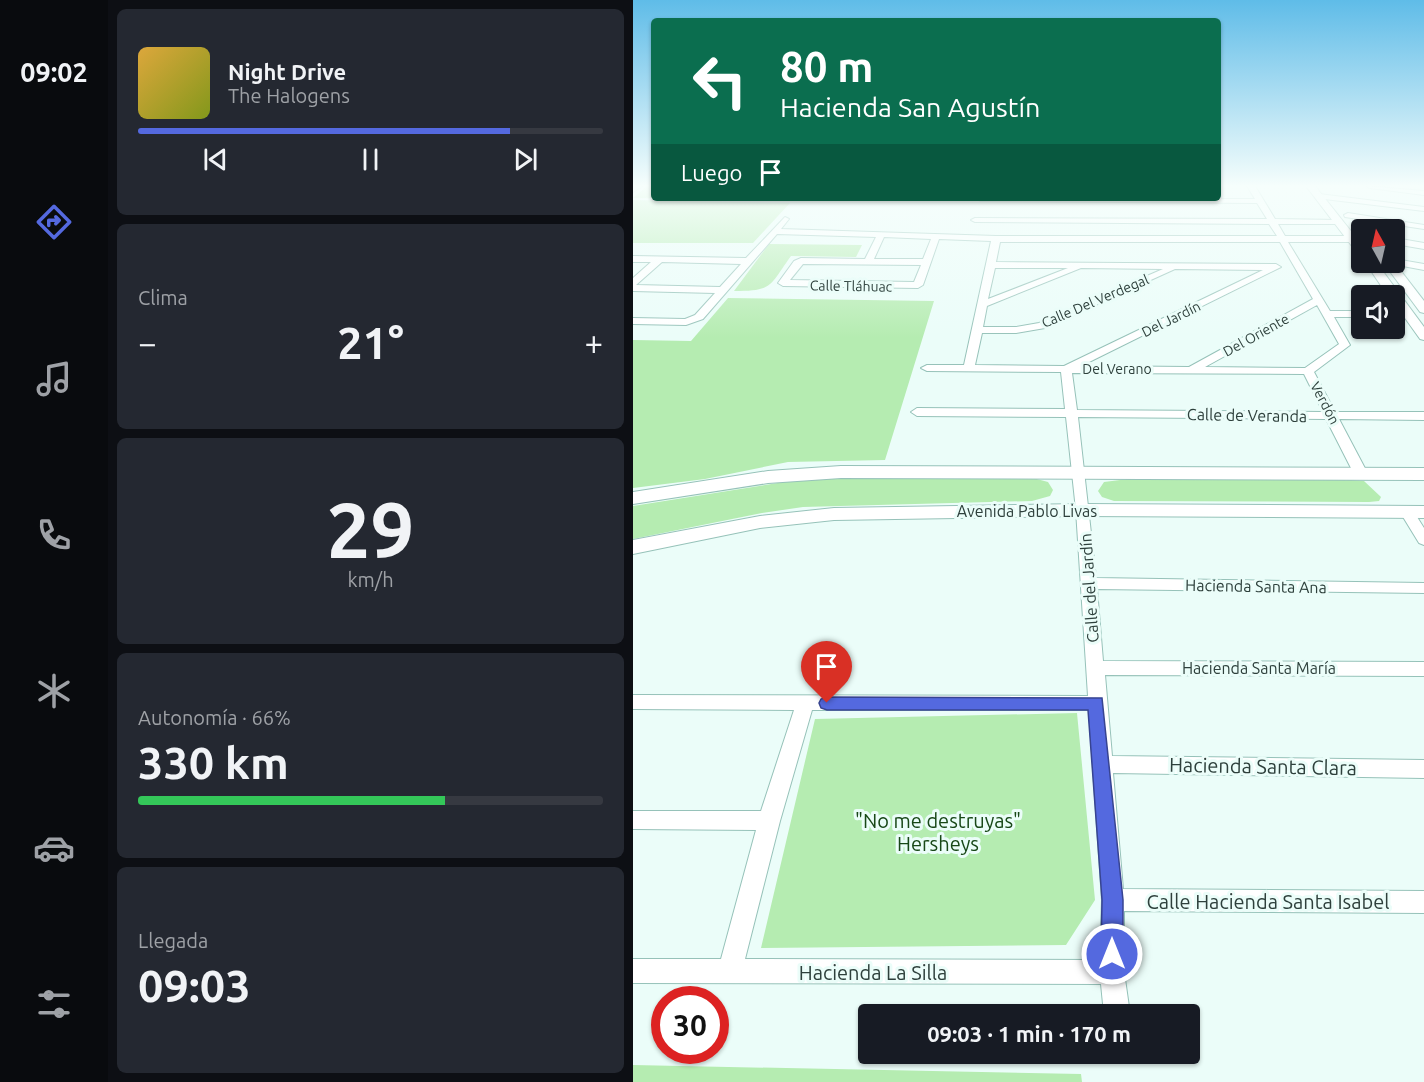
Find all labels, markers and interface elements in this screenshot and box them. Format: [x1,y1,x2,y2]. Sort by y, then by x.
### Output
icon: left [681,42,759,120]
text: 80 m [780,43,874,90]
text: 09:02 [20,57,88,87]
text: Night Drive [228,59,346,84]
text: The Halogens [228,84,350,107]
text: Hacienda San Agustín [780,92,1040,122]
icon: previous [199,143,232,176]
icon: pause [354,143,387,176]
icon: next [509,143,542,176]
icon: arrive [754,156,787,189]
text: Luego [681,160,742,185]
icon: directions [33,201,75,243]
north arrow [1351,219,1405,273]
map controls [1351,219,1405,339]
street label: Calle Del Verdegal [1039,271,1151,331]
street label: Calle Tláhuac [810,277,893,295]
button: sound [1351,285,1405,339]
text: Clima [138,286,188,309]
street label: Del Jardín [1139,298,1203,340]
street label: Del Oriente [1220,310,1292,360]
text: 21° [337,317,404,368]
text: − [138,324,157,361]
text: + [584,324,603,361]
icon: music [33,358,75,400]
street label: Del Verano [1082,361,1152,377]
street label: Verdón [1307,379,1343,427]
street label: Calle de Veranda [1187,405,1307,425]
text: 29 [327,485,414,573]
street label: Avenida Pablo Livas [957,502,1097,520]
icon: phone [33,514,75,556]
street label: Calle del Jardín [1076,533,1102,643]
text: km/h [347,568,394,591]
street label: Hacienda Santa Ana [1185,576,1327,596]
pin [801,641,852,703]
icon: arrive [810,650,843,683]
street label: Hacienda Santa María [1182,659,1336,677]
icon: climate [33,670,75,712]
text: Autonomía · 66% [138,706,291,729]
text: 330 km [138,737,289,788]
street label: Hacienda Santa Clara [1169,753,1357,779]
park label: "No me destruyas" Hersheys [855,809,1021,855]
icon: car [33,827,75,869]
street label: Calle Hacienda Santa Isabel [1147,890,1390,913]
position arrow [1080,922,1144,986]
text: Llegada [138,929,208,952]
text: 09:03 [138,960,251,1011]
street label: Hacienda La Silla [799,961,947,984]
icon: filters [33,983,75,1025]
speed limit sign: 30 [651,986,729,1064]
text: 09:03 · 1 min · 170 m [927,1021,1131,1046]

